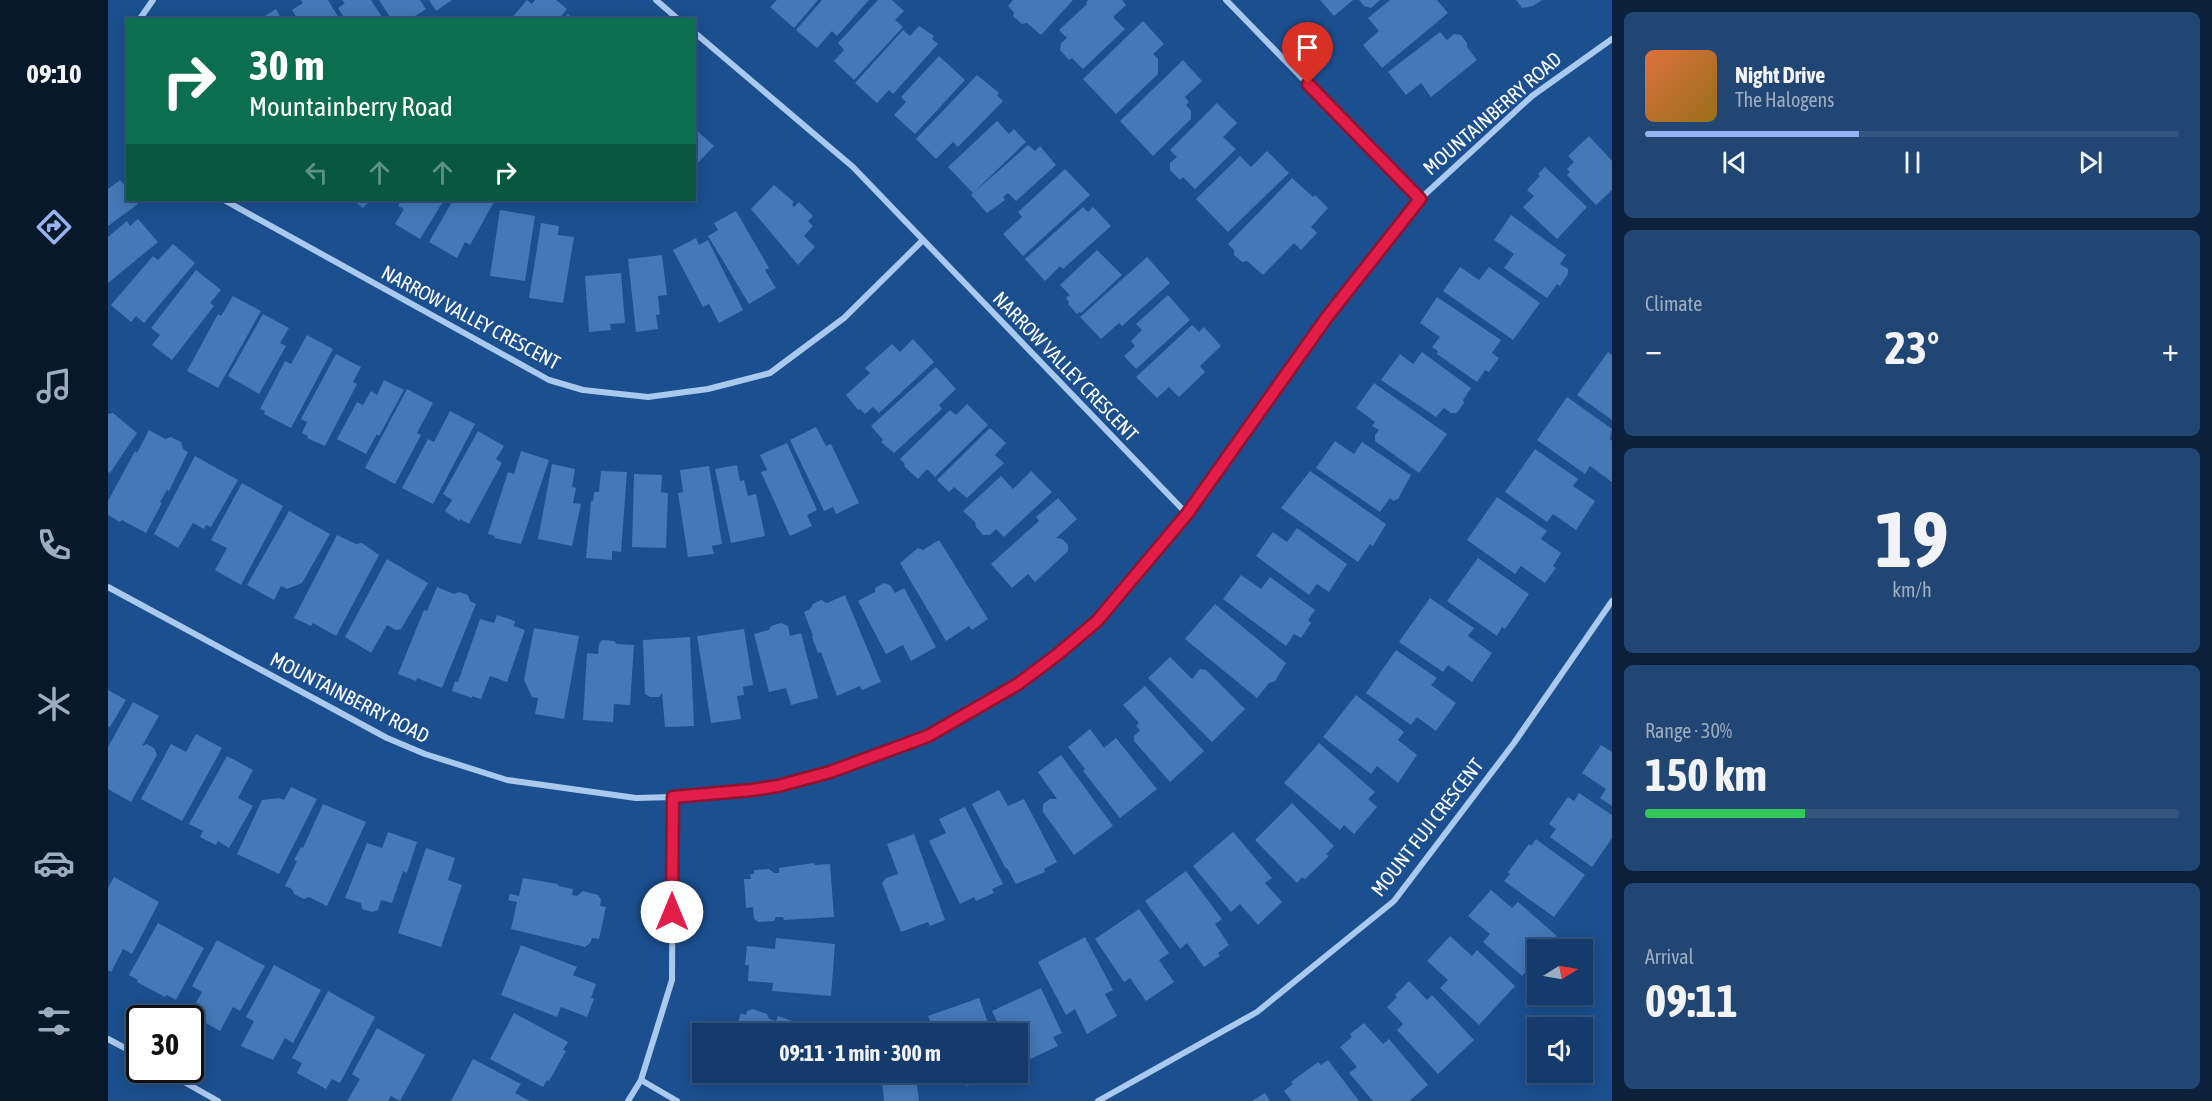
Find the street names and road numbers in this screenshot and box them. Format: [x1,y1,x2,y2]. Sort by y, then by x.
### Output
street label: MOUNTAINBERRY ROAD [1418,47,1566,179]
street label: NARROW VALLEY CRESCENT [378,260,564,374]
street label: NARROW VALLEY CRESCENT [989,286,1144,446]
street label: MOUNTAINBERRY ROAD [267,647,433,747]
street label: MOUNT FUJI CRESCENT [1366,753,1488,900]

